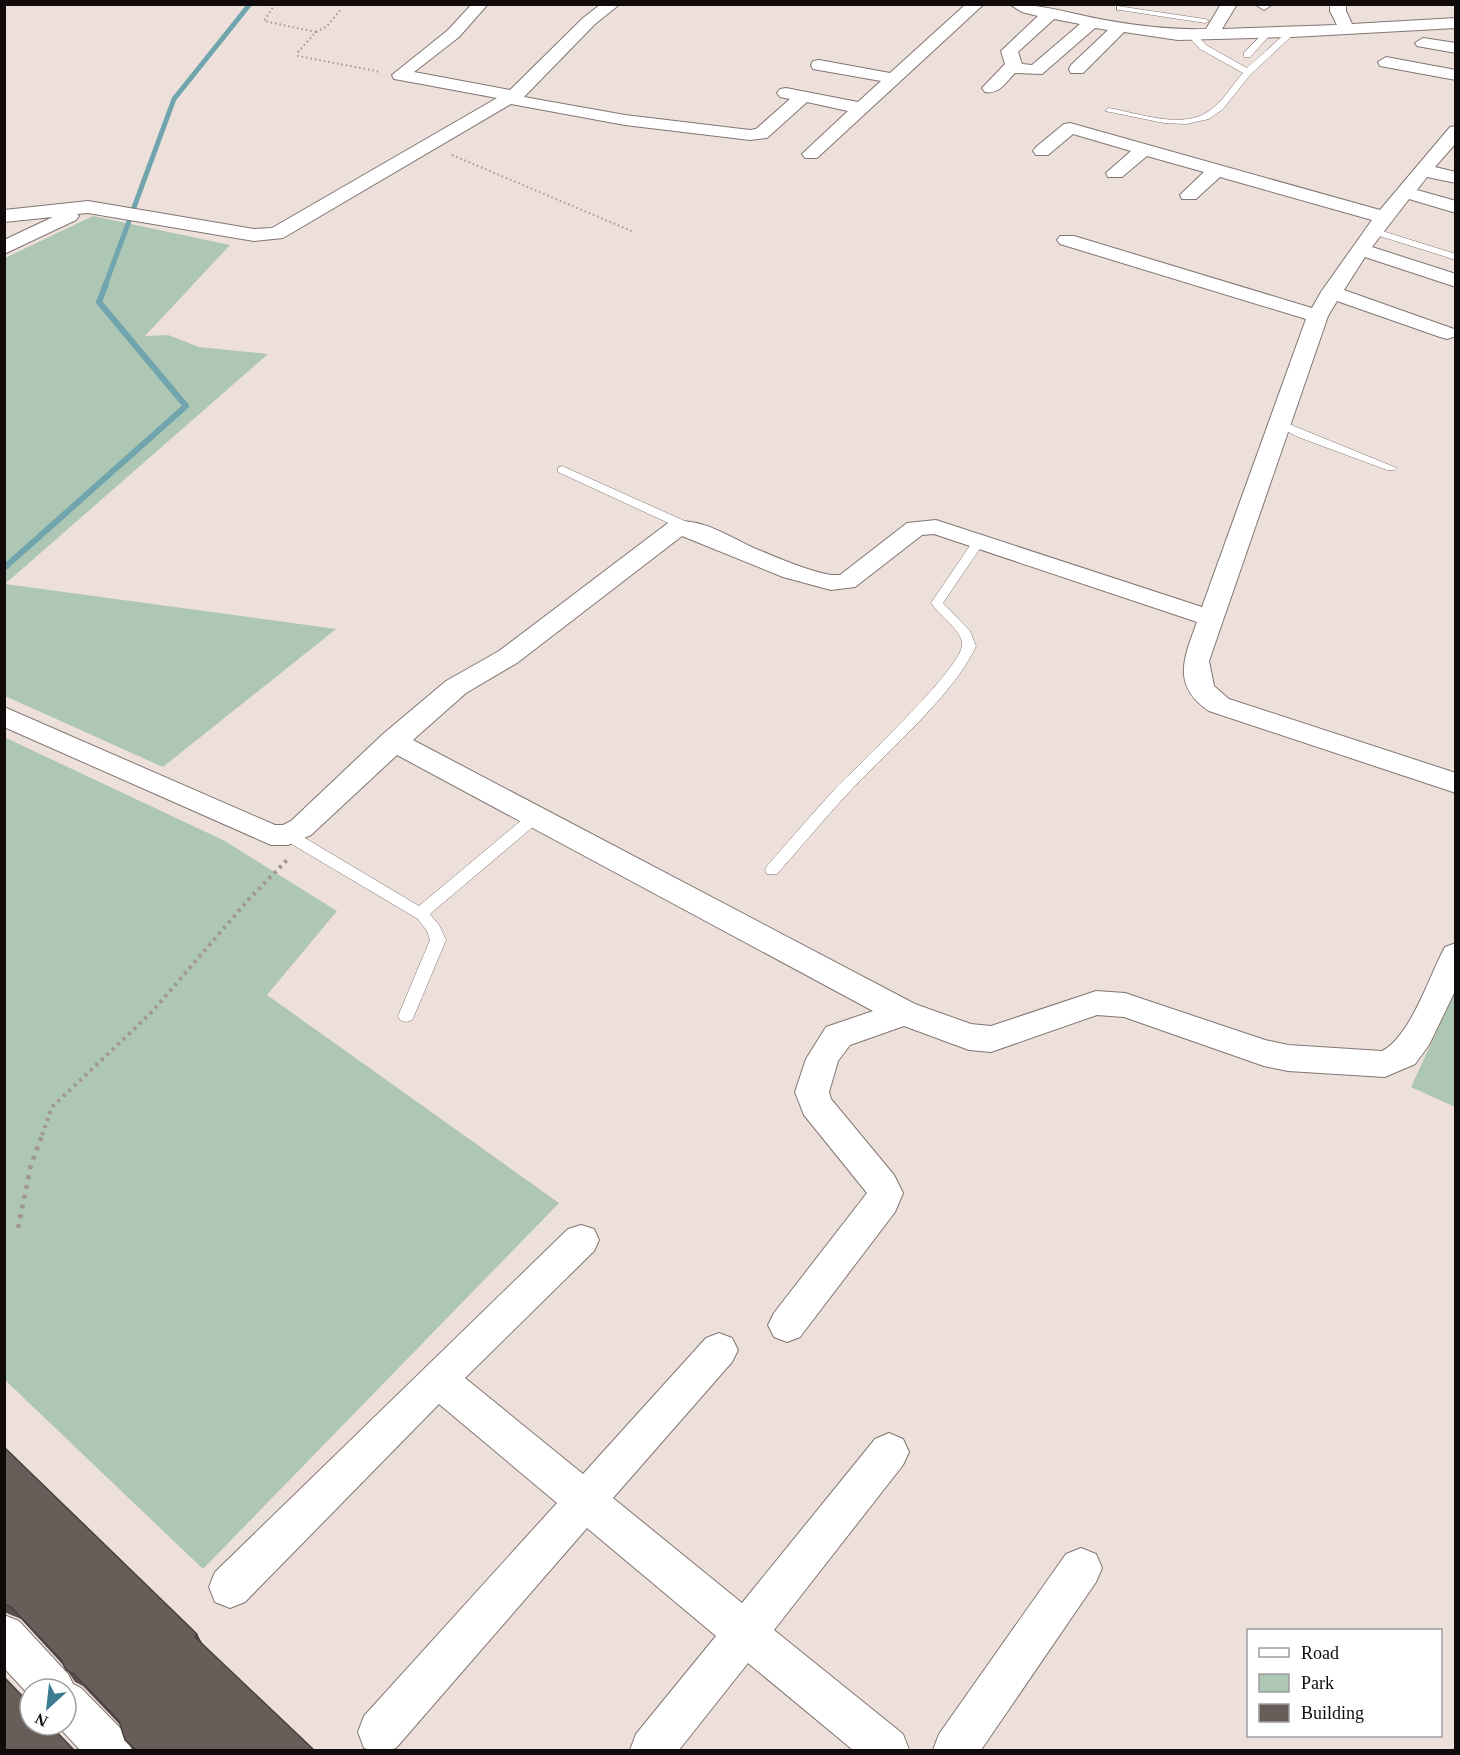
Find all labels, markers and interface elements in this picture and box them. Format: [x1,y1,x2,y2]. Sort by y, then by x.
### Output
legend [1247,1629,1442,1737]
text: Road [1301,1643,1339,1663]
text: Park [1301,1673,1334,1693]
north arrow [18,1677,78,1737]
text: Building [1301,1703,1364,1723]
text: N [32,1710,50,1730]

